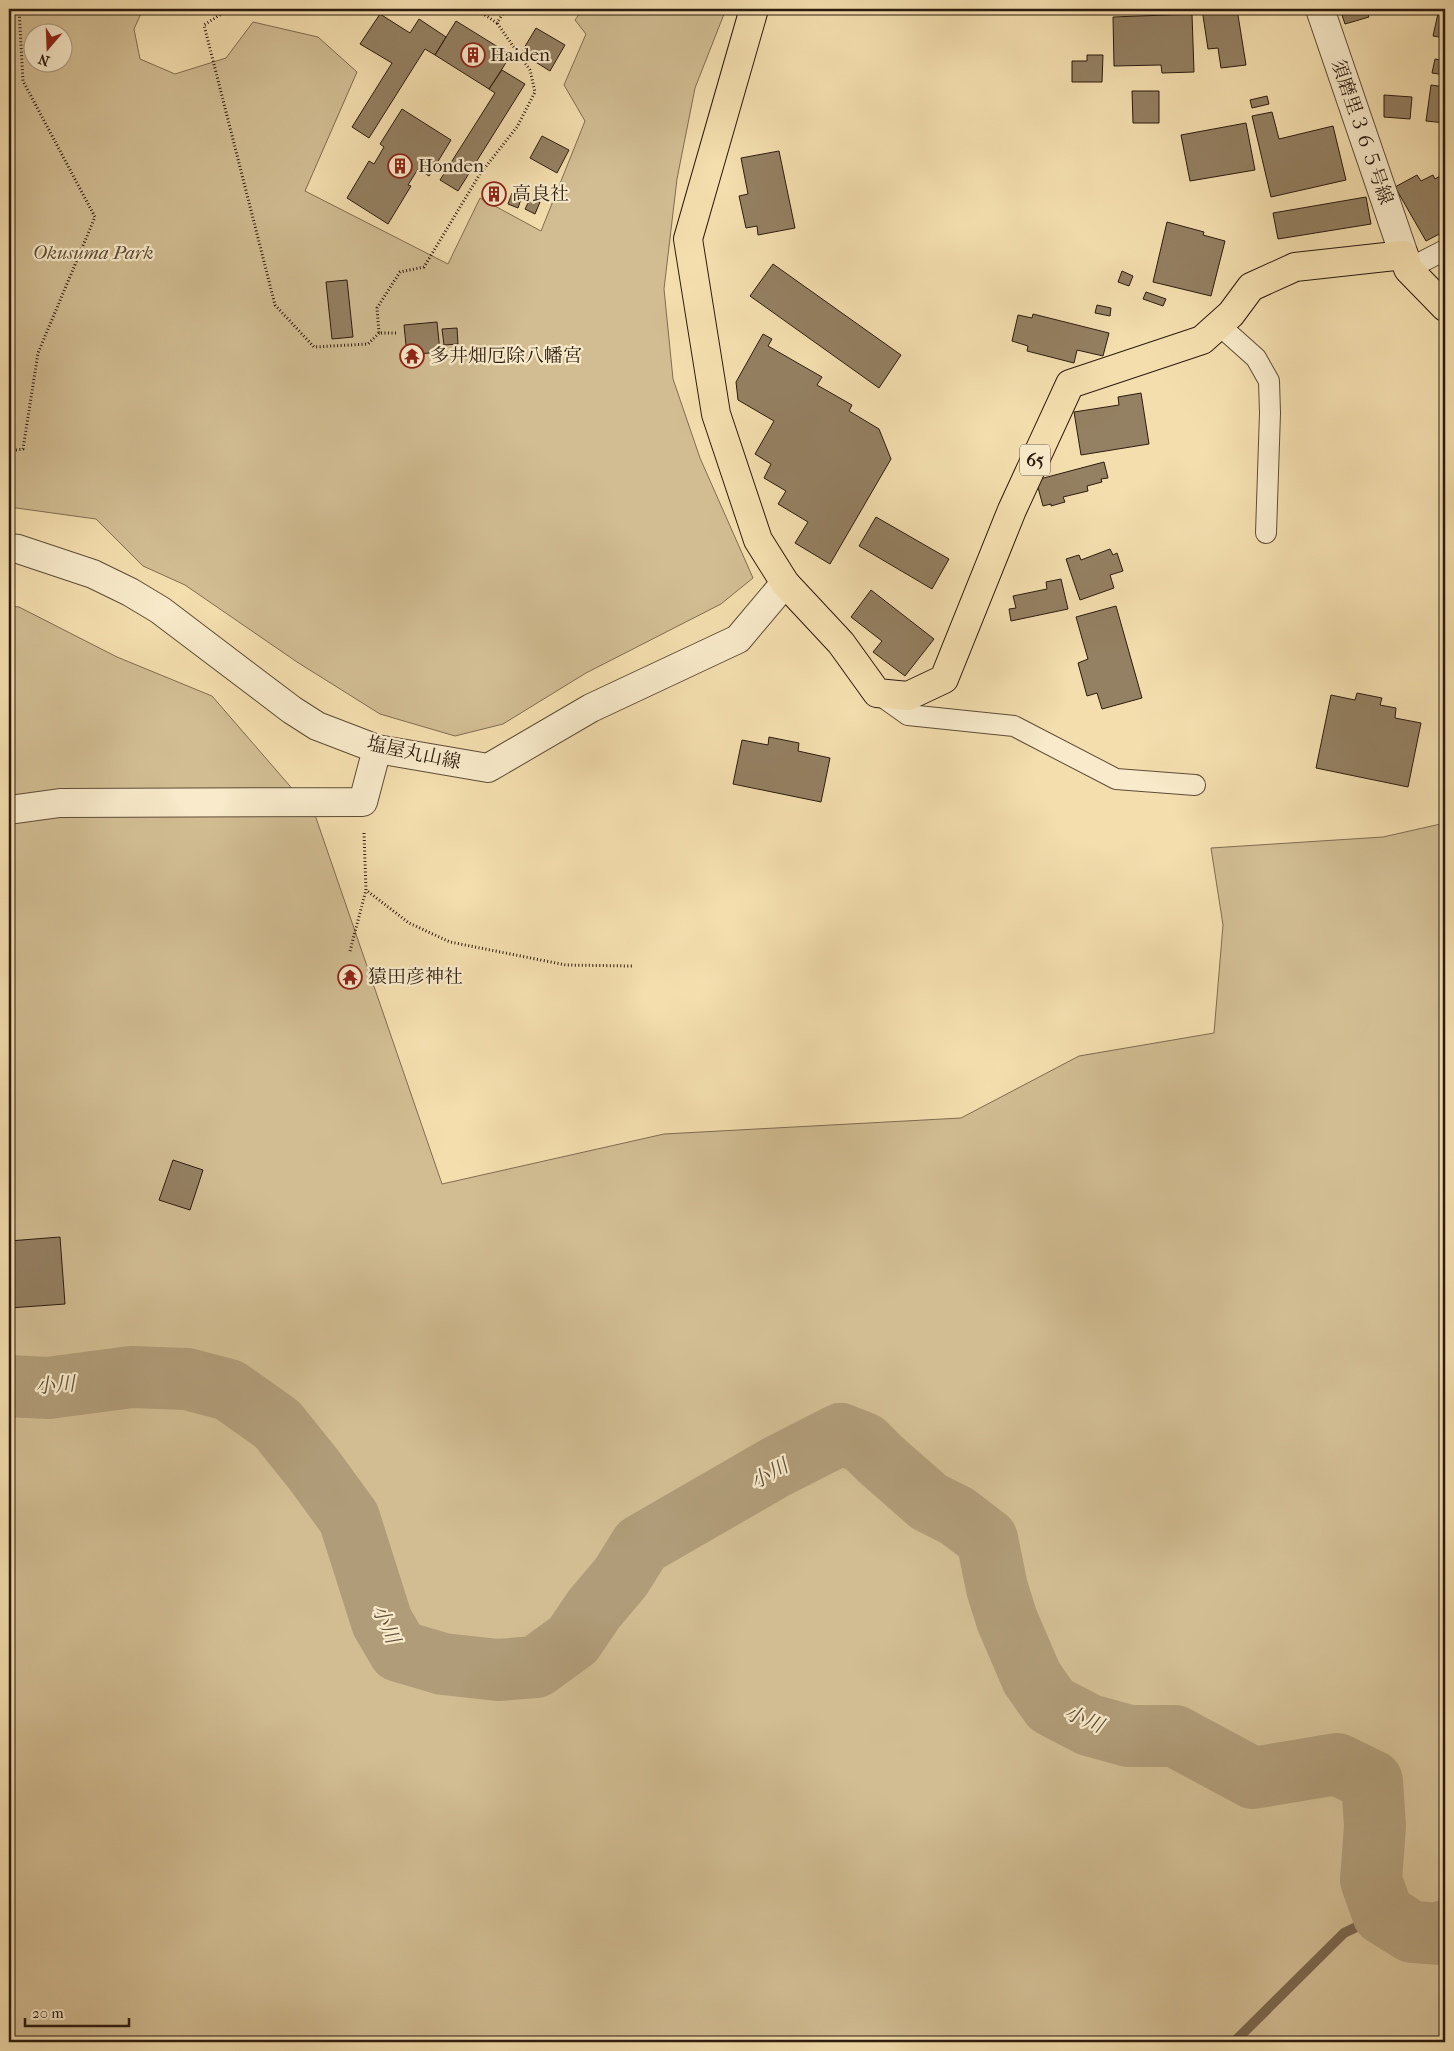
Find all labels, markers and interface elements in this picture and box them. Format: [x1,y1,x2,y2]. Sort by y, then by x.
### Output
north arrow [22,22,72,72]
building icon: Haiden [460,42,486,68]
place label: Haiden [490,44,550,66]
text: N [36,50,52,70]
street label: 須磨里３６５号線 [1327,57,1397,207]
building icon: Honden [387,153,413,179]
place label: Honden [418,155,484,177]
building icon: 高良社 [481,181,507,207]
place label: 高良社 [512,183,569,205]
park label: Okusuma Park [33,242,153,264]
temple icon: 多井畑厄除八幡宮 [399,343,425,369]
place label: 多井畑厄除八幡宮 [430,345,582,367]
road number: 65 [1020,444,1050,476]
street label: 塩屋丸山線 [365,732,463,774]
temple icon: 猿田彦神社 [337,964,363,990]
place label: 猿田彦神社 [368,966,463,988]
water label: 小川 [34,1372,78,1398]
water label: 小川 [746,1453,794,1494]
water label: 小川 [367,1601,405,1649]
water label: 小川 [1061,1701,1109,1738]
scale bar [25,1996,129,2028]
text: 20 m [32,2004,64,2022]

